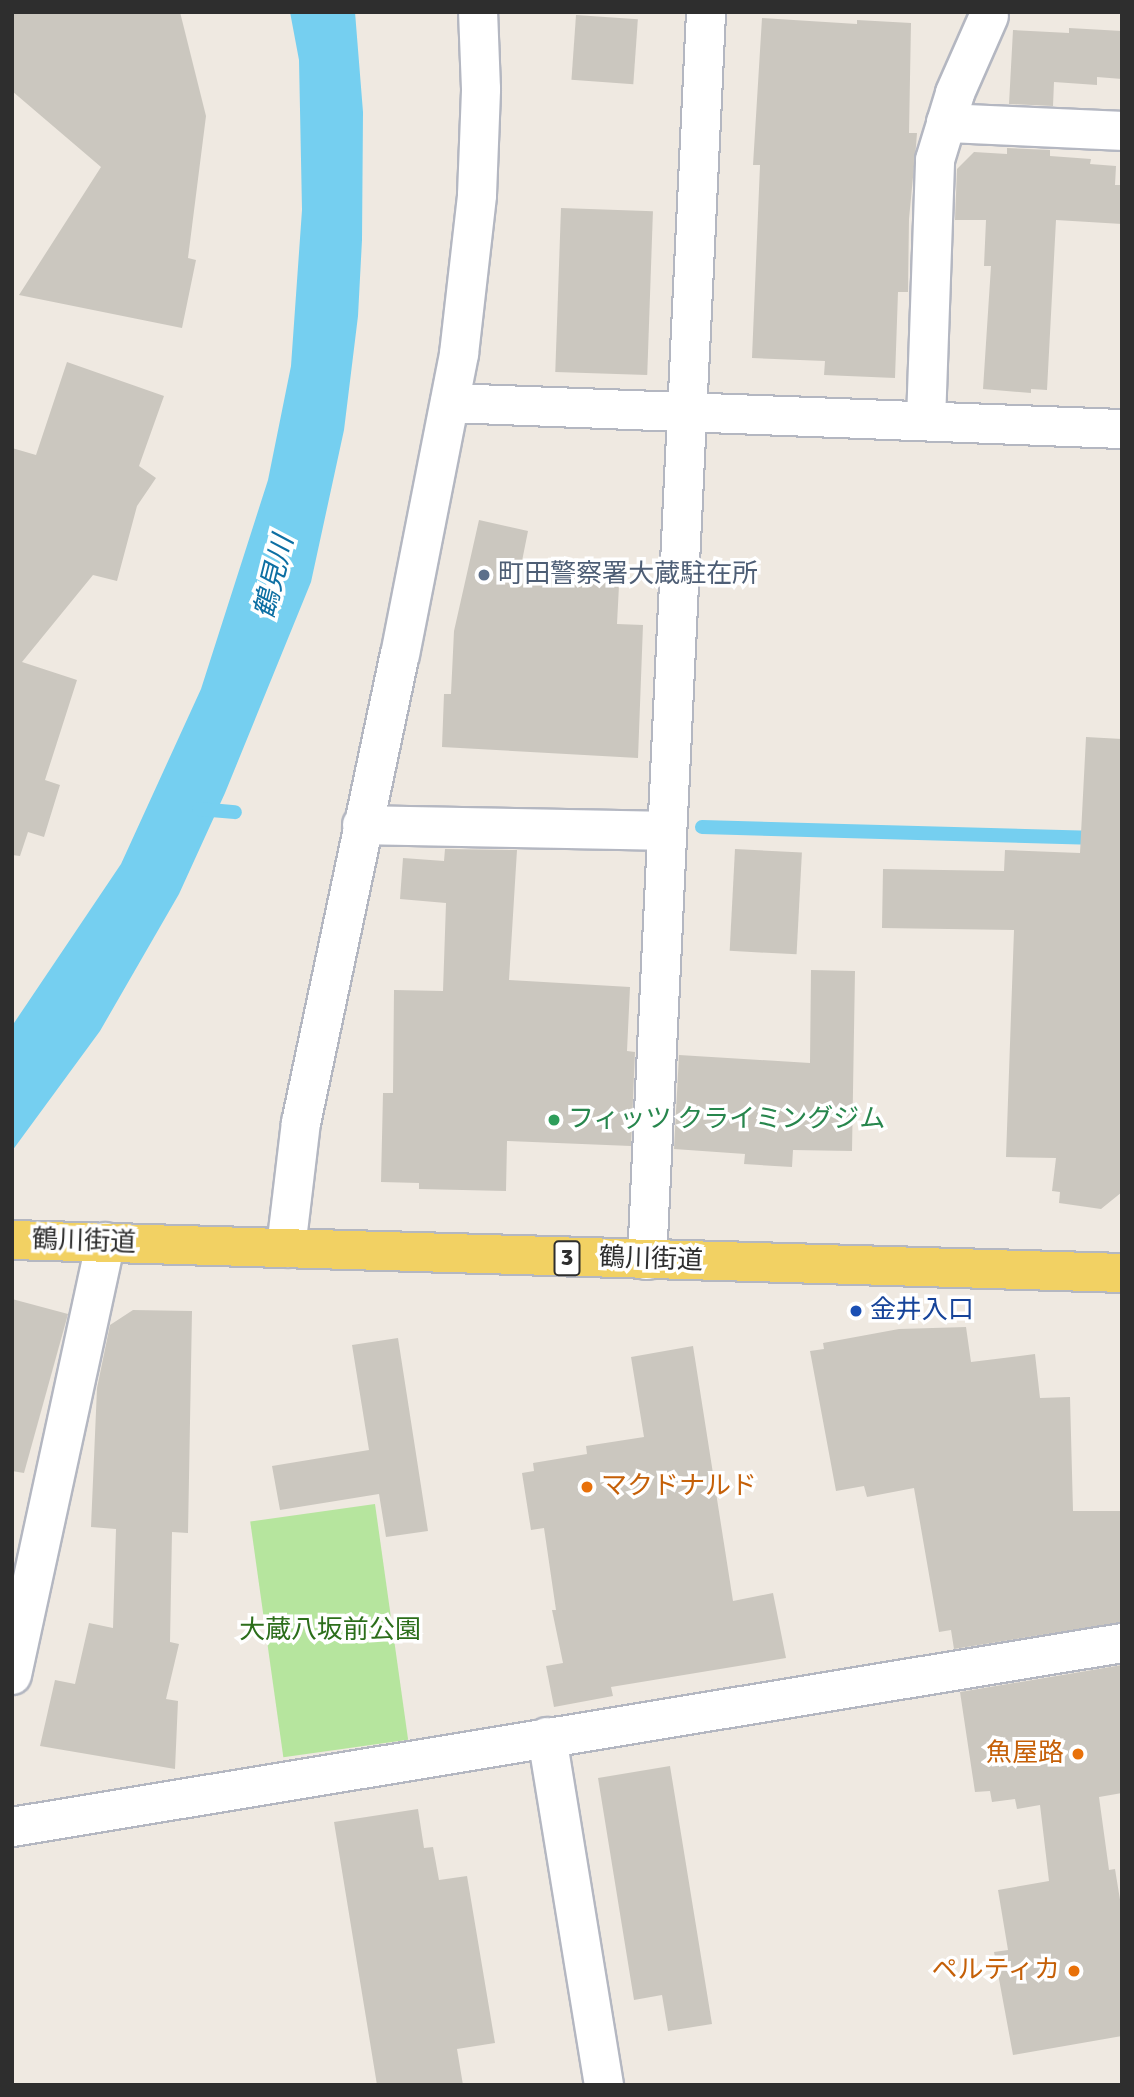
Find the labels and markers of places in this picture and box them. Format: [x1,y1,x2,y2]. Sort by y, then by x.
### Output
place label: 町田警察署大蔵駐在所 [498,559,758,591]
marker: 町田警察署大蔵駐在所 [476,567,492,583]
place label: フィッツ クライミングジム [568,1104,886,1136]
marker: フィッツ クライミングジム [546,1112,562,1128]
place label: 金井入口 [870,1295,974,1327]
marker: 金井入口 [848,1303,864,1319]
place label: マクドナルド [601,1471,757,1503]
marker: マクドナルド [579,1479,595,1495]
place label: 魚屋路 [986,1738,1064,1770]
marker: 魚屋路 [1070,1746,1086,1762]
place label: ペルティカ [930,1955,1060,1987]
marker: ペルティカ [1066,1963,1082,1979]

